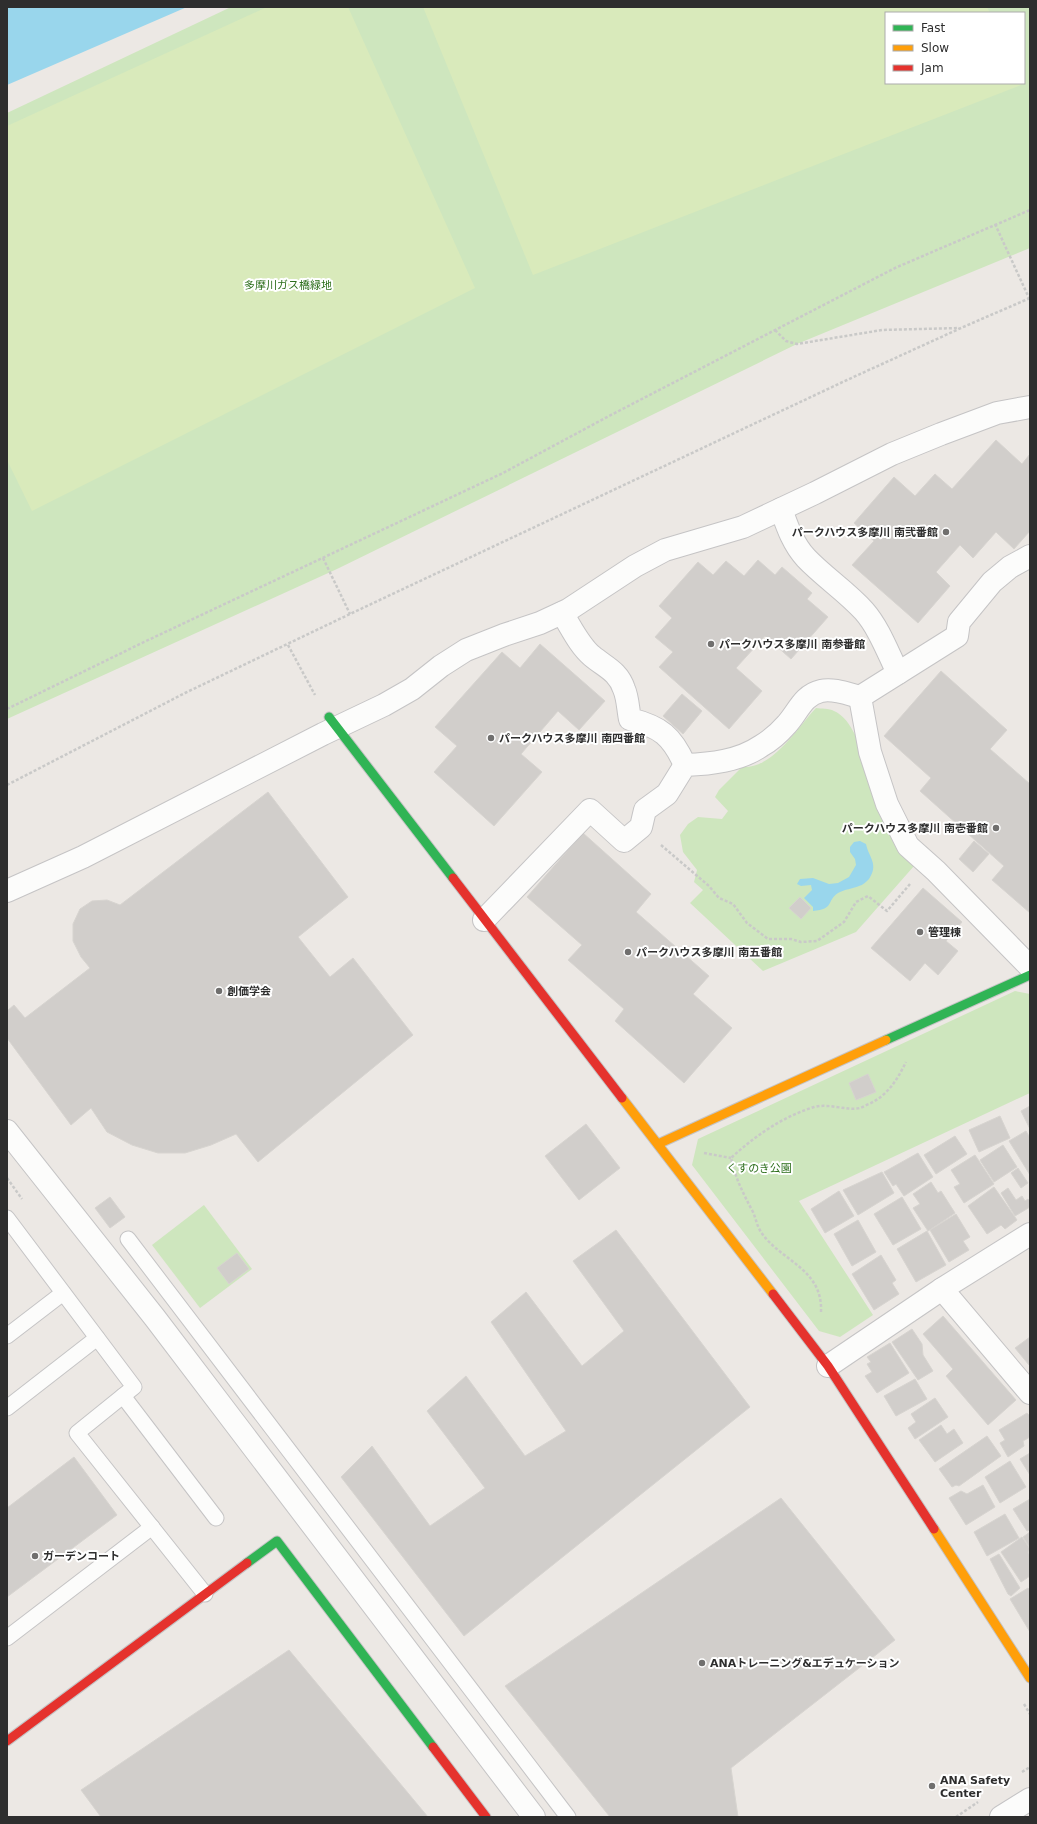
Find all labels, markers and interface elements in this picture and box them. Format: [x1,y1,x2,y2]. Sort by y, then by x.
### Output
legend [885,12,1025,84]
text: Fast [921,21,945,35]
text: Slow [921,41,949,55]
text: Jam [920,61,944,75]
park label: 多摩川ガス橋緑地 [244,279,332,292]
place label: パークハウス多摩川 南弐番館 [792,526,938,539]
marker: パークハウス多摩川 南弐番館 [941,527,951,537]
place label: パークハウス多摩川 南参番館 [719,638,865,651]
marker: パークハウス多摩川 南参番館 [706,639,716,649]
place label: パークハウス多摩川 南四番館 [499,732,645,745]
marker: パークハウス多摩川 南四番館 [486,733,496,743]
place label: パークハウス多摩川 南壱番館 [842,822,988,835]
marker: パークハウス多摩川 南壱番館 [991,823,1001,833]
place label: 管理棟 [928,926,961,939]
marker: 管理棟 [915,927,925,937]
place label: パークハウス多摩川 南五番館 [636,946,782,959]
marker: パークハウス多摩川 南五番館 [623,947,633,957]
place label: 創価学会 [227,985,271,998]
marker: 創価学会 [214,986,224,996]
park label: くすのき公園 [726,1162,792,1175]
place label: ガーデンコート [43,1550,120,1563]
marker: ガーデンコート [30,1551,40,1561]
place label: ANAトレーニング&エデュケーション [710,1657,900,1670]
marker: ANAトレーニング&エデュケーション [697,1658,707,1668]
place label: ANA Safety Center [940,1774,1010,1800]
marker: ANA Safety Center [927,1781,937,1791]

